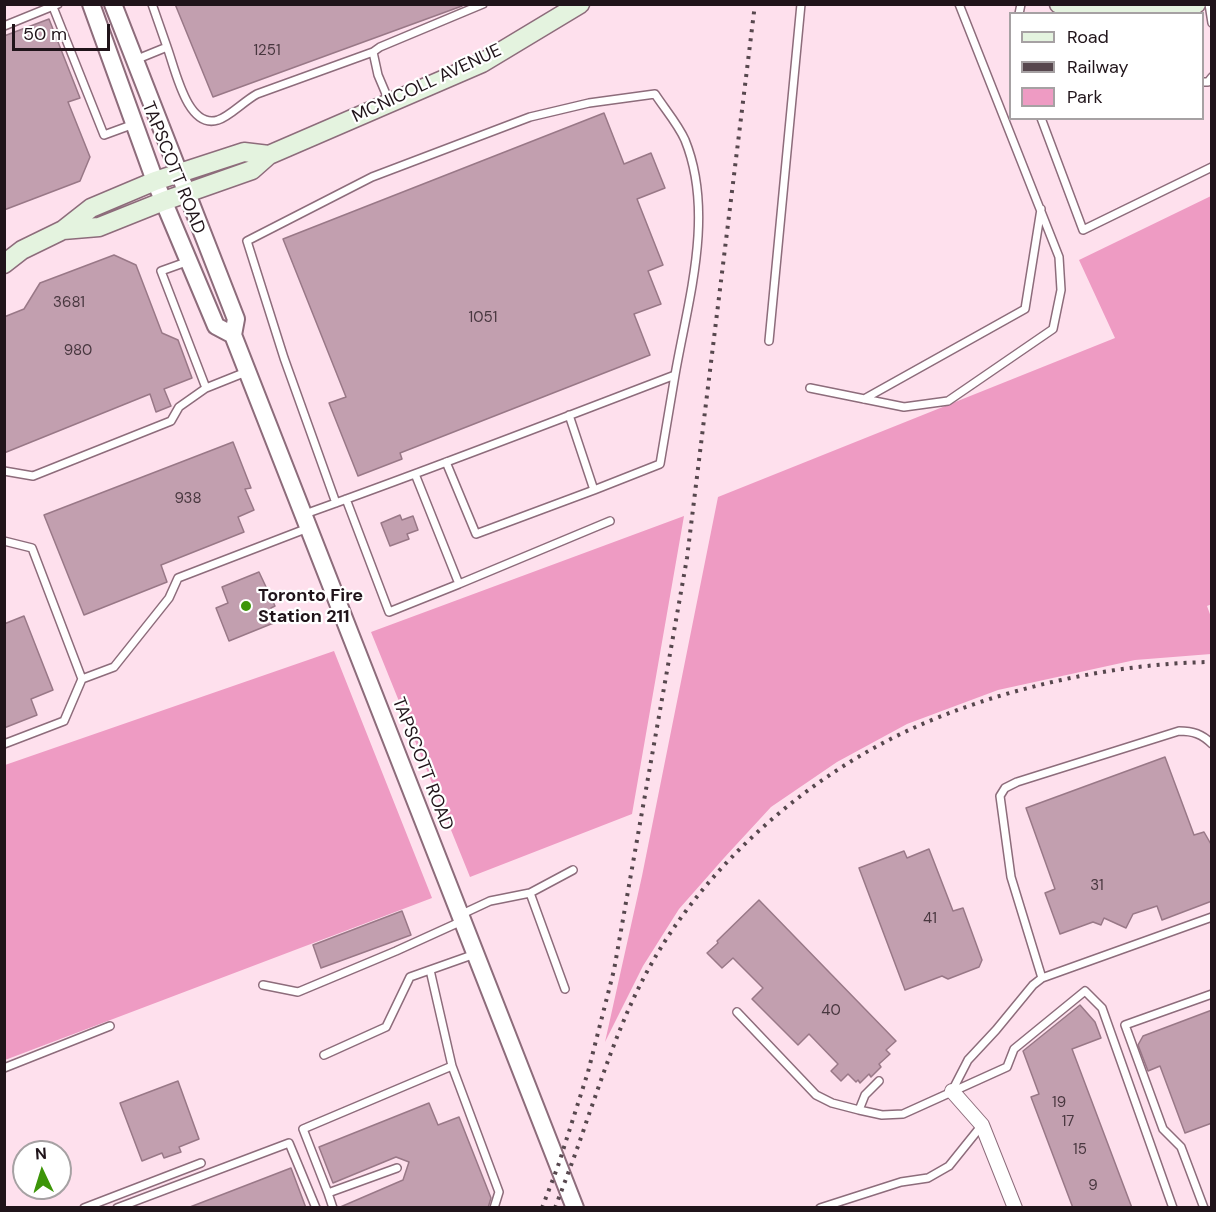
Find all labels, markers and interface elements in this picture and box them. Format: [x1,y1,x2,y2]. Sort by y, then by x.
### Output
scale bar [15,12,112,50]
legend [1009,12,1204,120]
text: 50 m [23,22,67,46]
text: Road [1067,25,1109,49]
street label: MCNICOLL AVENUE [349,40,505,128]
house number: 1251 [253,42,281,60]
text: Railway [1067,55,1129,79]
text: Park [1067,85,1103,109]
street label: TAPSCOTT ROAD [137,99,209,237]
house number: 3681 [53,294,85,312]
house number: 1051 [469,309,497,327]
house number: 980 [64,342,92,360]
house number: 938 [174,490,202,508]
place label: Toronto Fire Station 211 [258,585,363,628]
marker: Toronto Fire Station 211 [239,599,253,613]
street label: TAPSCOTT ROAD [387,694,457,834]
house number: 31 [1090,877,1104,895]
house number: 41 [923,910,937,928]
house number: 40 [821,1002,841,1020]
house number: 19 [1052,1094,1066,1112]
house number: 17 [1062,1113,1074,1131]
north arrow [12,1140,72,1200]
house number: 15 [1073,1141,1087,1159]
text: N [34,1143,47,1164]
house number: 9 [1088,1177,1098,1195]

